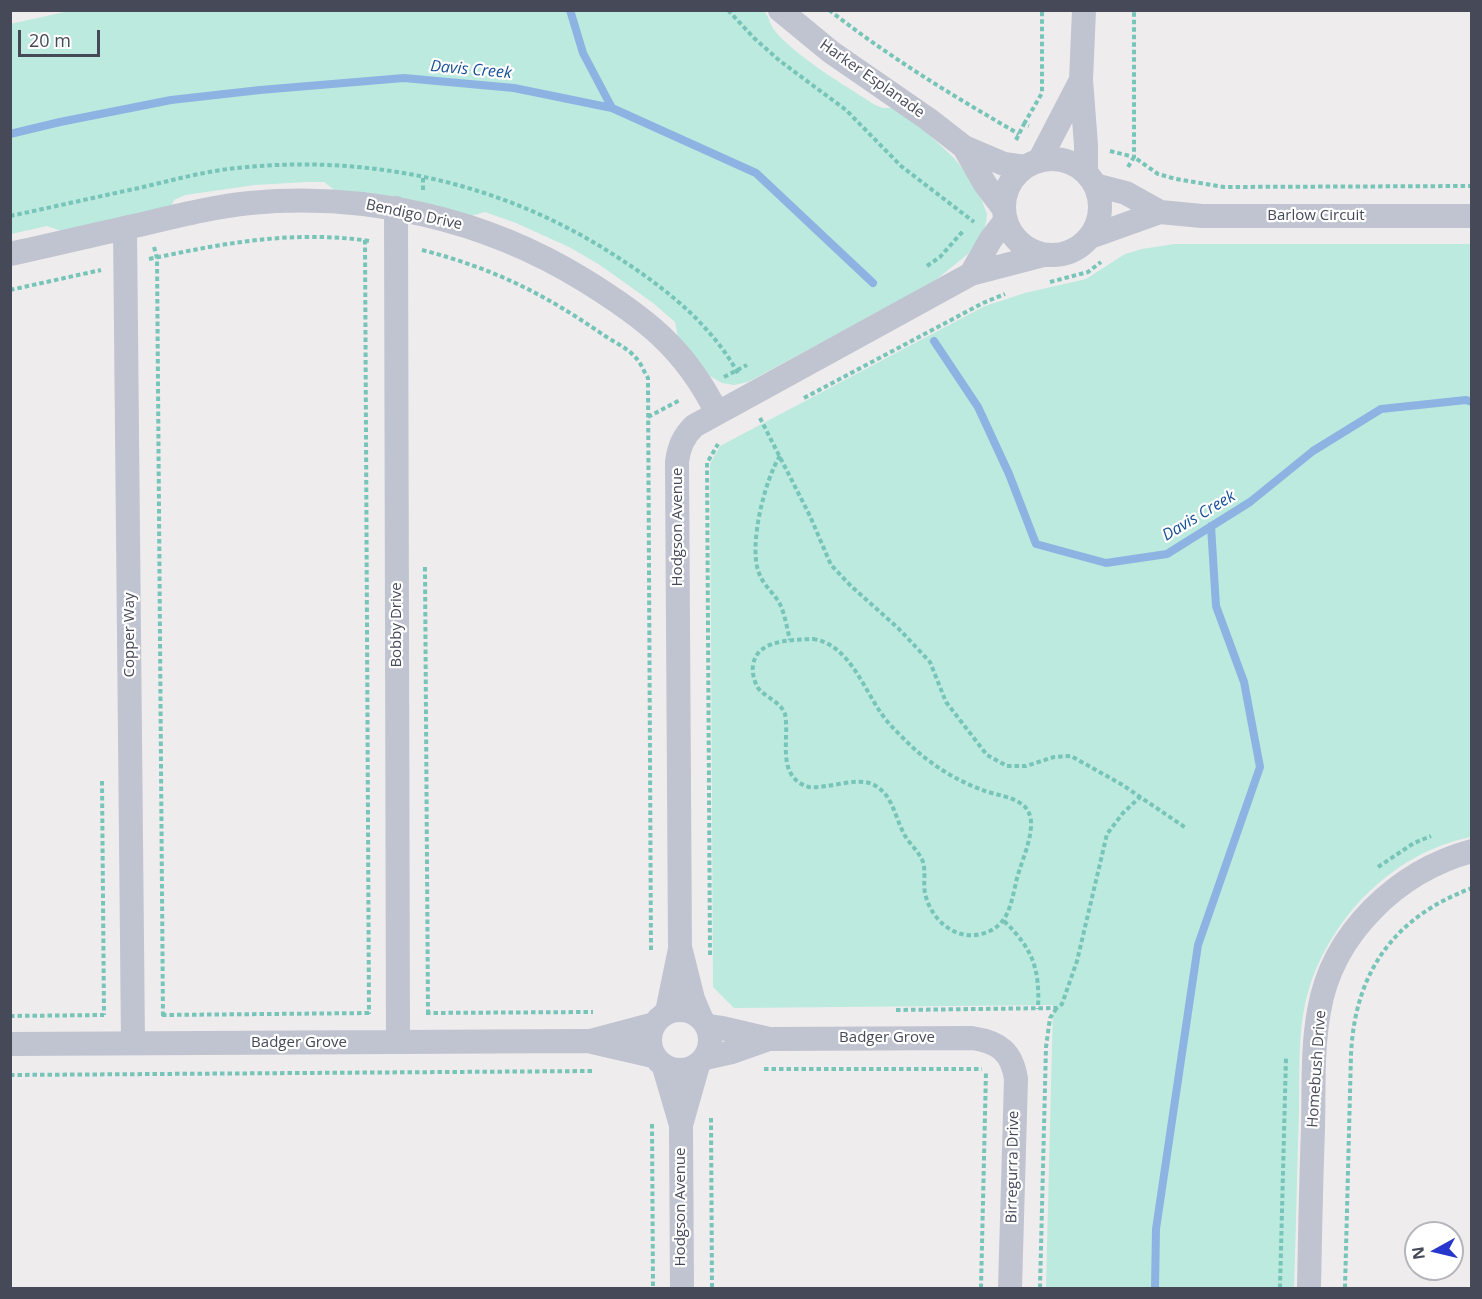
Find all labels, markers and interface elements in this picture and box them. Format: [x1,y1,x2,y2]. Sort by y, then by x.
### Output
scale bar [21,18,104,56]
text: 20 m [29,28,71,52]
street label: Harker Esplanade [816,36,928,122]
water label: Davis Creek [429,57,513,83]
street label: Bendigo Drive [364,196,464,234]
street label: Barlow Circuit [1267,207,1365,225]
street label: Hodgson Avenue [669,468,687,586]
water label: Davis Creek [1159,487,1239,545]
street label: Bobby Drive [388,582,406,668]
street label: Copper Way [121,593,139,677]
street label: Homebush Drive [1304,1010,1330,1128]
street label: Badger Grove [839,1029,935,1047]
street label: Badger Grove [251,1034,347,1052]
street label: Birregurra Drive [1003,1110,1023,1224]
street label: Hodgson Avenue [672,1148,690,1266]
north arrow [1404,1221,1464,1281]
text: N [1406,1245,1430,1261]

